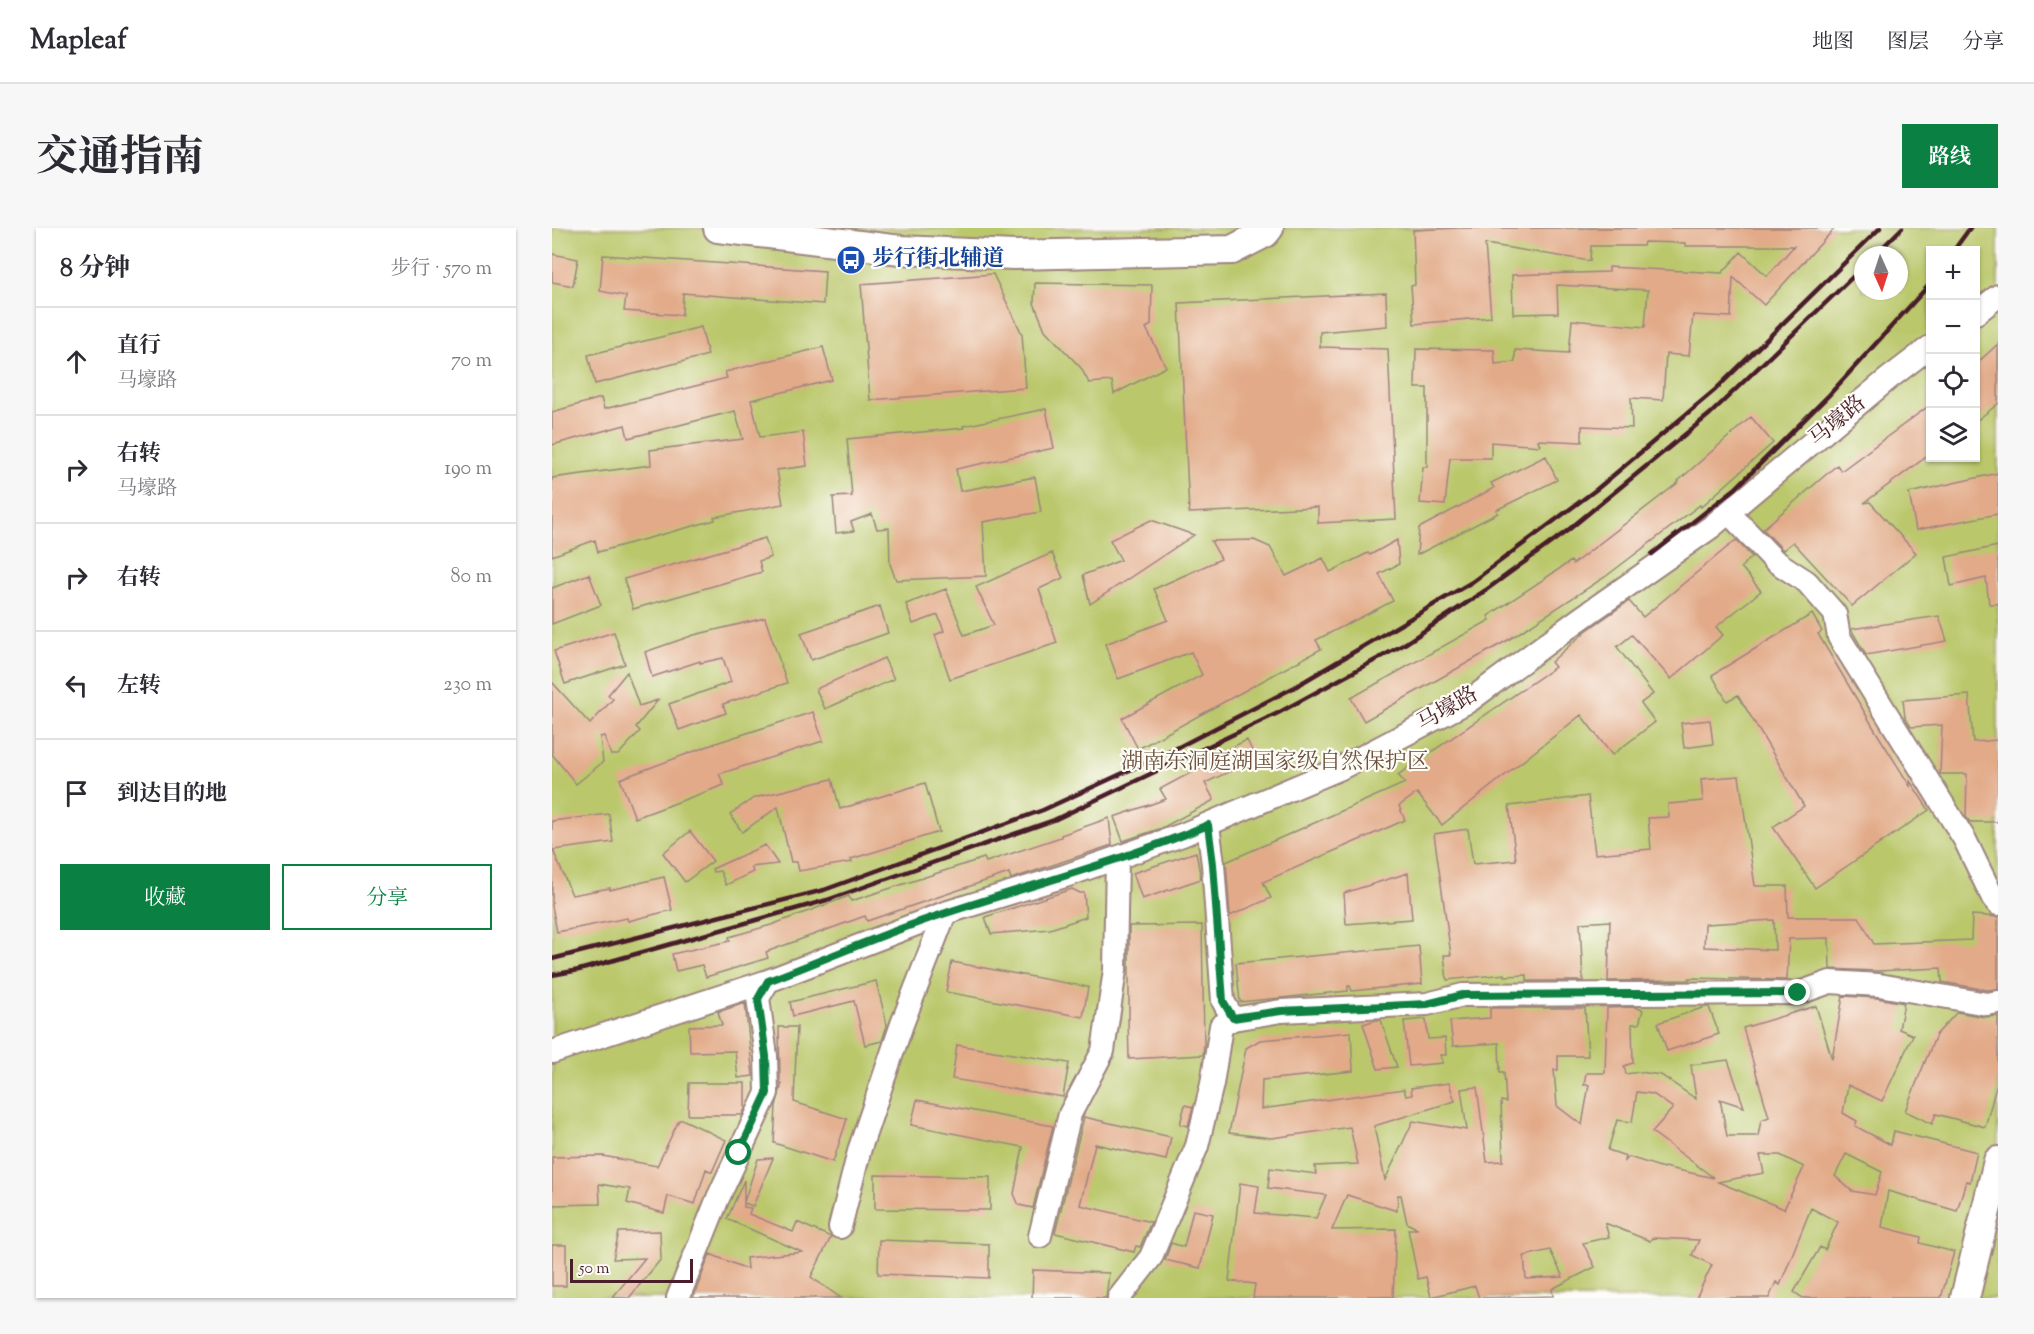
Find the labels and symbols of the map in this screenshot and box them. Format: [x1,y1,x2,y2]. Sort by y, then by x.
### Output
bus stop icon: 步行街北辅道 [835,244,867,276]
place label: 步行街北辅道 [872,244,1004,276]
north arrow [1854,246,1908,300]
street label: 马壕路 [1802,389,1874,455]
street label: 马壕路 [1411,680,1485,740]
park label: 湖南东洞庭湖国家级自然保护区 [1121,747,1429,779]
route end [1784,979,1810,1005]
route start [725,1139,751,1165]
scale bar [570,1256,693,1284]

